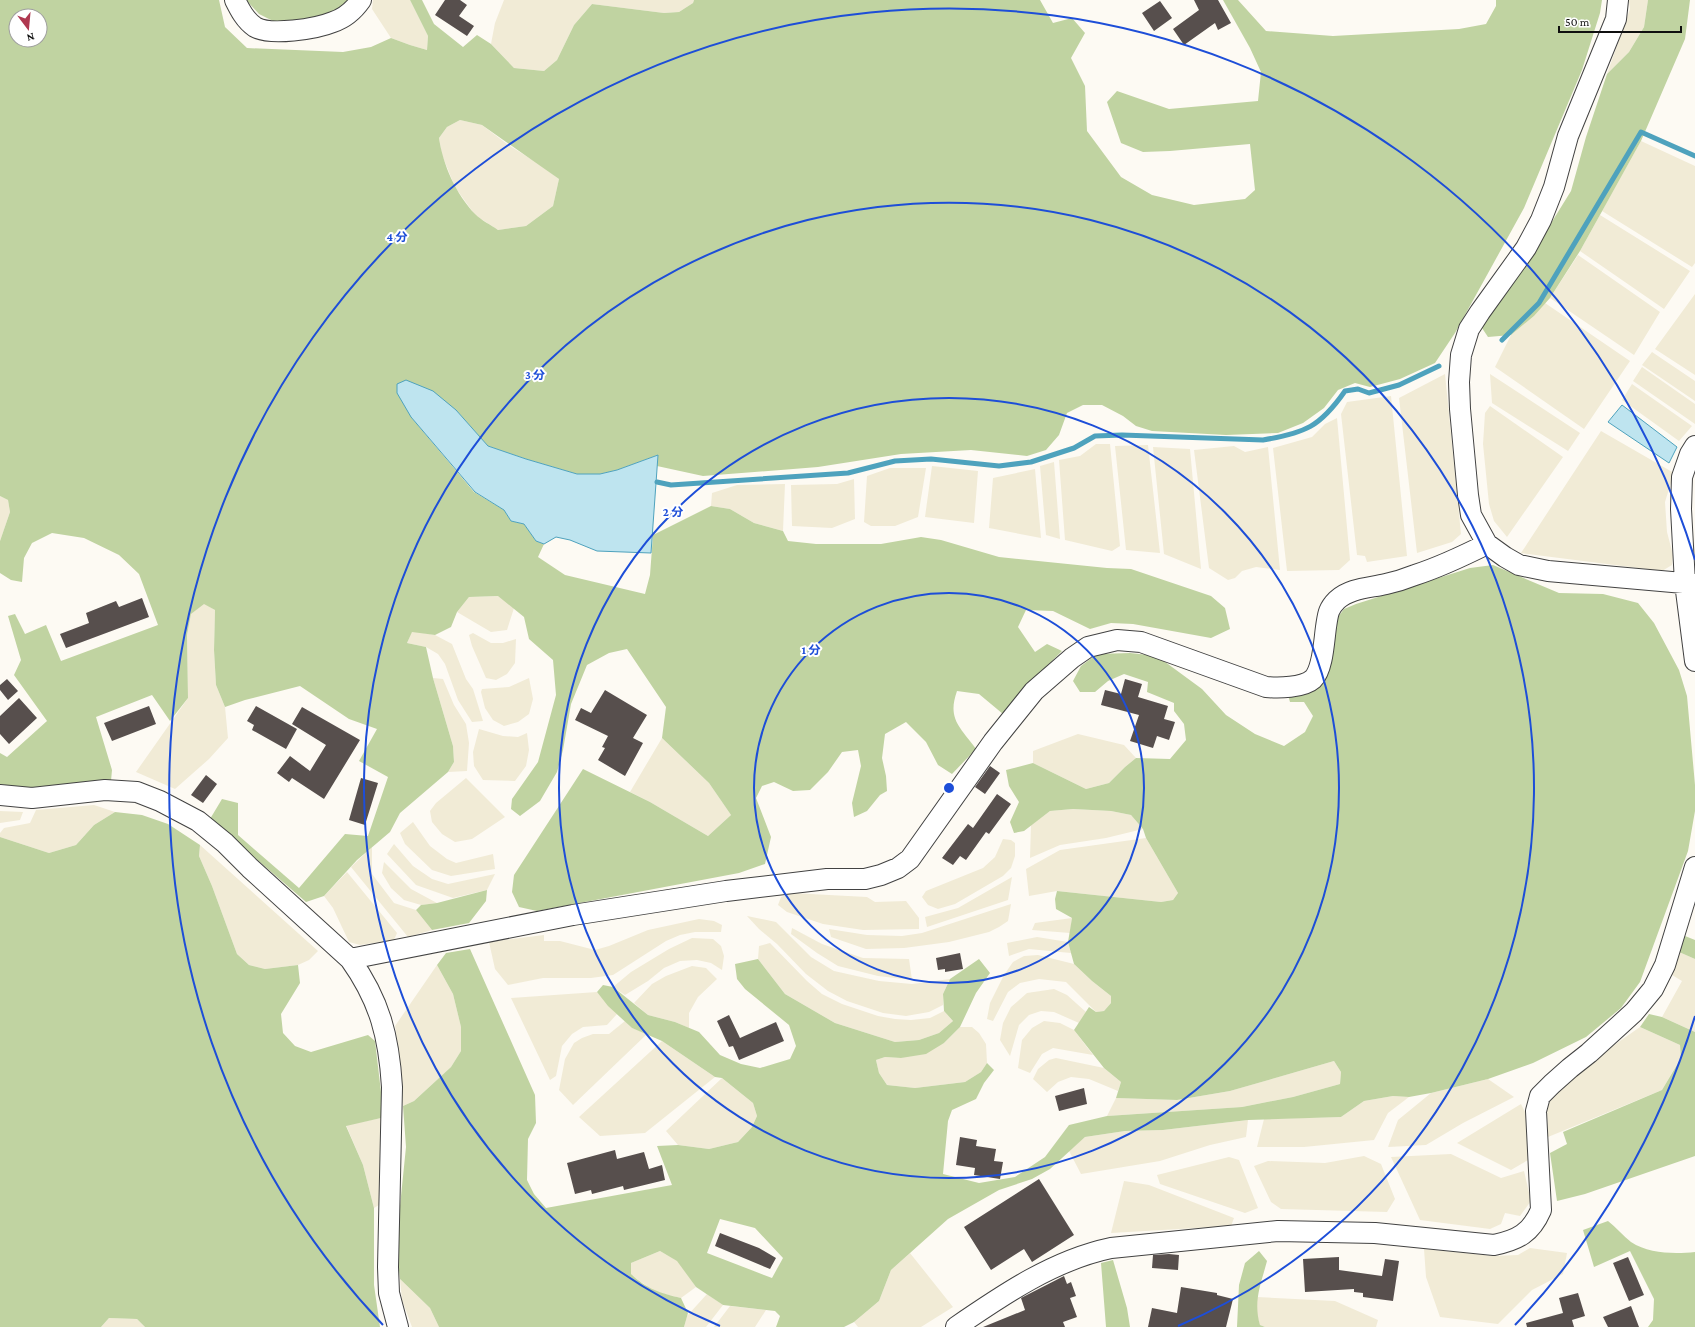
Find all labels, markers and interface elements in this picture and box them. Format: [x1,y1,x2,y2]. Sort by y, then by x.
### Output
north arrow [8,8,48,48]
scale bar [1559,8,1681,34]
text: 50 m [1565,15,1590,29]
text: N [25,31,36,45]
text: 4 分 [387,230,407,244]
text: 3 分 [525,368,545,382]
text: 2 分 [663,505,683,519]
text: 1 分 [802,643,820,657]
centre of rings [942,781,956,795]

